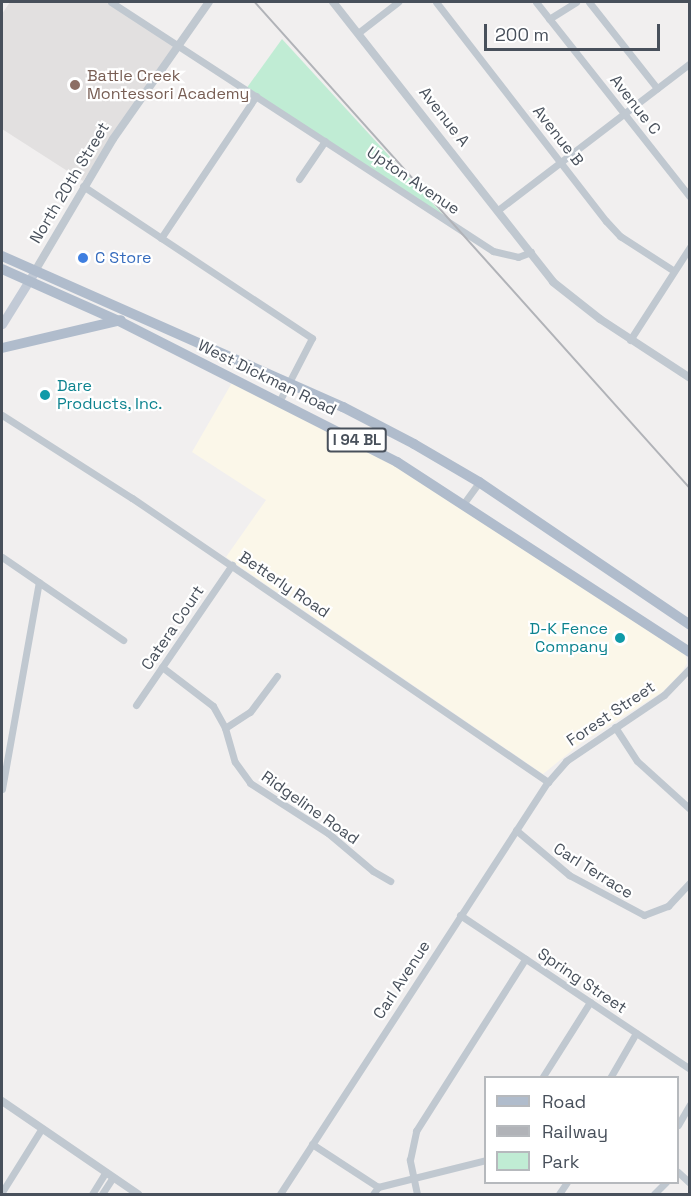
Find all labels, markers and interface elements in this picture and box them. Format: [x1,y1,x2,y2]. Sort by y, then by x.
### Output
scale bar [487,12,662,50]
text: 200 m [495,23,549,46]
place label: Battle Creek Montessori Academy [87,66,250,104]
street label: Avenue C [606,71,664,139]
marker: Battle Creek Montessori Academy [68,78,82,92]
street label: Avenue A [415,83,473,151]
street label: Avenue B [529,102,587,170]
street label: North 20th Street [26,119,114,247]
street label: Upton Avenue [363,143,463,219]
place label: C Store [95,248,151,268]
marker: C Store [76,251,90,265]
street label: West Dickman Road [195,336,339,420]
place label: Dare Products, Inc. [57,376,163,414]
marker: Dare Products, Inc. [38,388,52,402]
road number: I 94 BL [326,428,388,452]
street label: Betterly Road [235,548,333,622]
street label: Catera Court [138,582,208,674]
place label: D-K Fence Company [529,619,608,657]
marker: D-K Fence Company [613,631,627,645]
street label: Forest Street [563,677,659,751]
street label: Ridgeline Road [258,767,362,849]
street label: Carl Terrace [549,839,637,903]
street label: Carl Avenue [369,937,435,1023]
street label: Spring Street [534,944,630,1018]
legend [484,1076,679,1184]
text: Road [542,1090,586,1113]
text: Railway [542,1120,608,1143]
text: Park [542,1150,579,1173]

